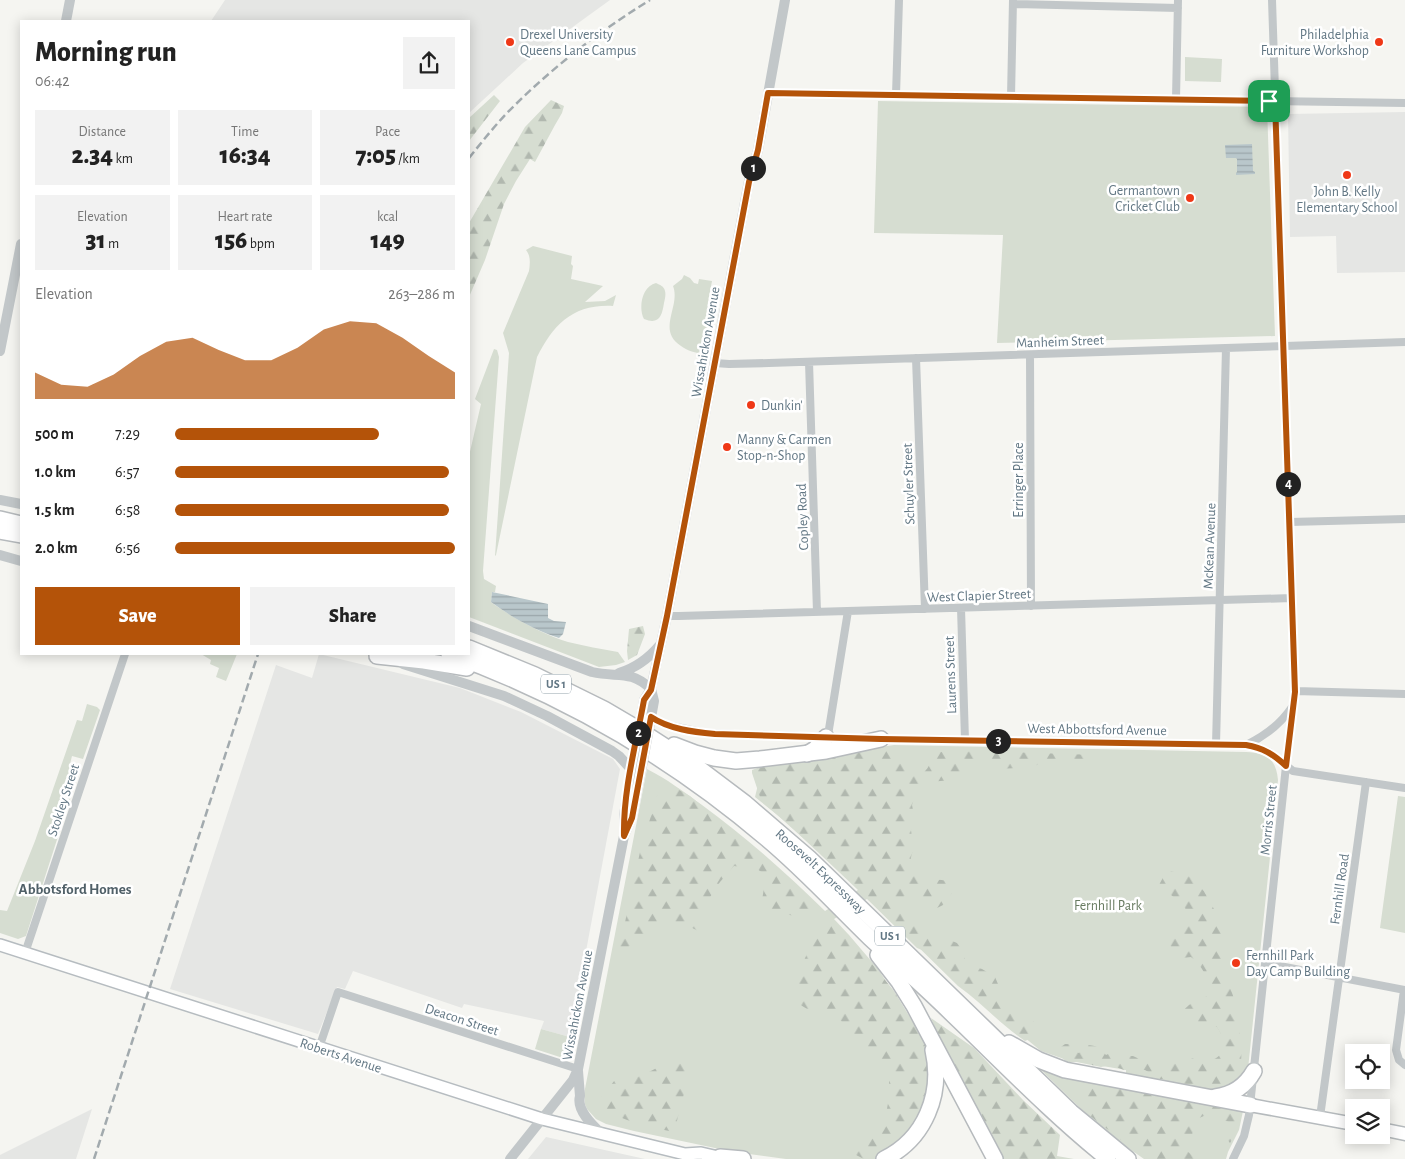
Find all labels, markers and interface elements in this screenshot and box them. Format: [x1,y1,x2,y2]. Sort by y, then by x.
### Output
place label: Drexel University Queens Lane Campus [520,28,636,58]
place label: Philadelphia Furniture Workshop [1261,28,1370,58]
marker: Drexel University Queens Lane Campus [504,36,516,48]
marker: Philadelphia Furniture Workshop [1373,36,1385,48]
button: share [403,37,455,89]
text: Morning run [35,39,177,67]
text: 06:42 [35,73,70,89]
pin [1248,80,1290,122]
icon: arrive [1255,87,1283,115]
text: Distance [79,125,126,139]
text: Time [231,125,259,139]
text: Pace [375,125,400,139]
text: 2.34 [72,143,113,168]
text: 16:34 [220,143,270,168]
text: 7:05 [355,143,396,168]
text: km [113,152,133,166]
text: /km [396,152,420,166]
pin: 1 [740,156,766,180]
text: 1 [751,161,756,175]
marker: John B. Kelly Elementary School [1341,169,1353,181]
place label: Germantown Cricket Club [1109,184,1180,214]
place label: John B. Kelly Elementary School [1296,185,1398,215]
marker: Germantown Cricket Club [1184,192,1196,204]
text: Elevation [77,210,128,224]
text: Heart rate [218,210,272,224]
text: kcal [377,210,398,224]
text: 31 [85,228,106,253]
text: 156 [215,228,247,253]
text: 149 [371,228,405,253]
text: m [106,237,119,251]
text: bpm [247,237,275,251]
text: Elevation [35,286,93,302]
text: 263–286 m [388,286,455,302]
street label: Wissahickon Avenue [689,286,723,399]
street label: Manheim Street [1016,333,1105,351]
marker: Dunkin' [745,399,757,411]
place label: Dunkin' [761,399,803,413]
text: 500 m [35,426,74,442]
text: 7:29 [115,426,140,442]
place label: Manny & Carmen Stop-n-Shop [737,433,832,463]
marker: Manny & Carmen Stop-n-Shop [721,441,733,453]
street label: Schuyler Street [901,442,917,525]
street label: Erringer Place [1012,442,1026,518]
text: 1.0 km [35,464,76,480]
text: 6:57 [115,464,140,480]
pin: 4 [1276,472,1300,496]
text: 4 [1285,477,1292,491]
street label: Copley Road [795,483,811,551]
text: 1.5 km [35,502,75,518]
text: 6:58 [115,502,140,518]
street label: McKean Avenue [1201,503,1218,589]
text: 2.0 km [35,540,78,556]
text: 6:56 [115,540,140,556]
button: Save [35,587,240,645]
button: Share [250,587,455,645]
street label: West Clapier Street [927,587,1032,605]
street label: Laurens Street [943,635,959,714]
road number: US 1 [541,674,571,694]
pin: 2 [626,720,650,746]
street label: West Abbottsford Avenue [1027,722,1167,738]
text: 2 [635,726,642,740]
pin: 3 [986,728,1010,754]
text: 3 [995,734,1002,748]
street label: Stokley Street [46,762,82,838]
street label: Morris Street [1258,784,1280,856]
street label: Roosevelt Expressway [773,827,868,917]
street label: Fernhill Road [1328,853,1352,926]
district label: Abbotsford Homes [19,882,132,897]
park label: Fernhill Park [1074,899,1143,913]
road number: US 1 [875,926,905,946]
street label: Wissahickon Avenue [560,949,596,1062]
place label: Fernhill Park Day Camp Building [1246,949,1350,979]
marker: Fernhill Park Day Camp Building [1230,957,1242,969]
street label: Deacon Street [423,1001,501,1039]
street label: Roberts Avenue [298,1036,383,1076]
map controls [1345,1044,1390,1144]
button: locate [1345,1044,1390,1089]
button: layers [1345,1099,1390,1144]

